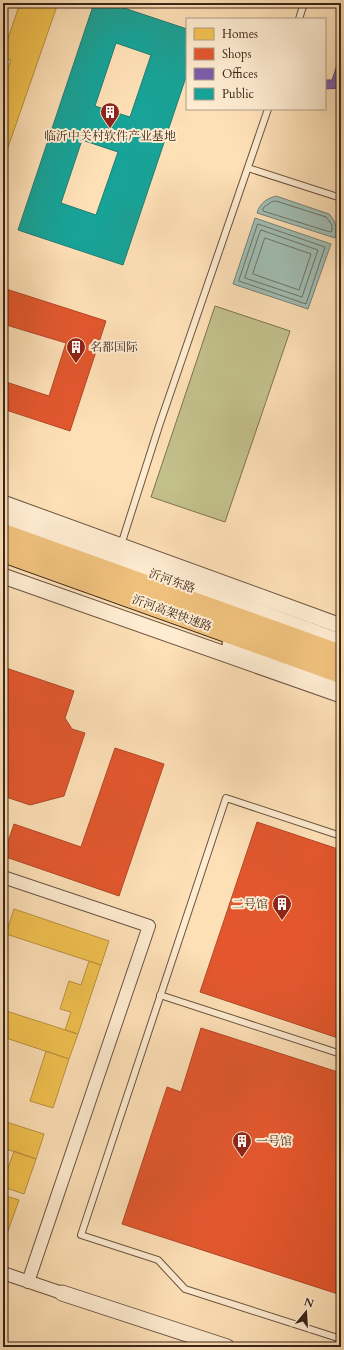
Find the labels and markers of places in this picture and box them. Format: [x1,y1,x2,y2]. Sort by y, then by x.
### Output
building icon: 临沂中关村软件产业基地 [99,101,121,129]
place label: 临沂中关村软件产业基地 [44,128,176,144]
building icon: 名都国际 [65,336,87,364]
place label: 名都国际 [90,339,138,355]
building icon: 二号馆 [271,893,293,921]
place label: 二号馆 [232,896,268,912]
building icon: 一号馆 [231,1130,253,1158]
place label: 一号馆 [256,1133,292,1149]

